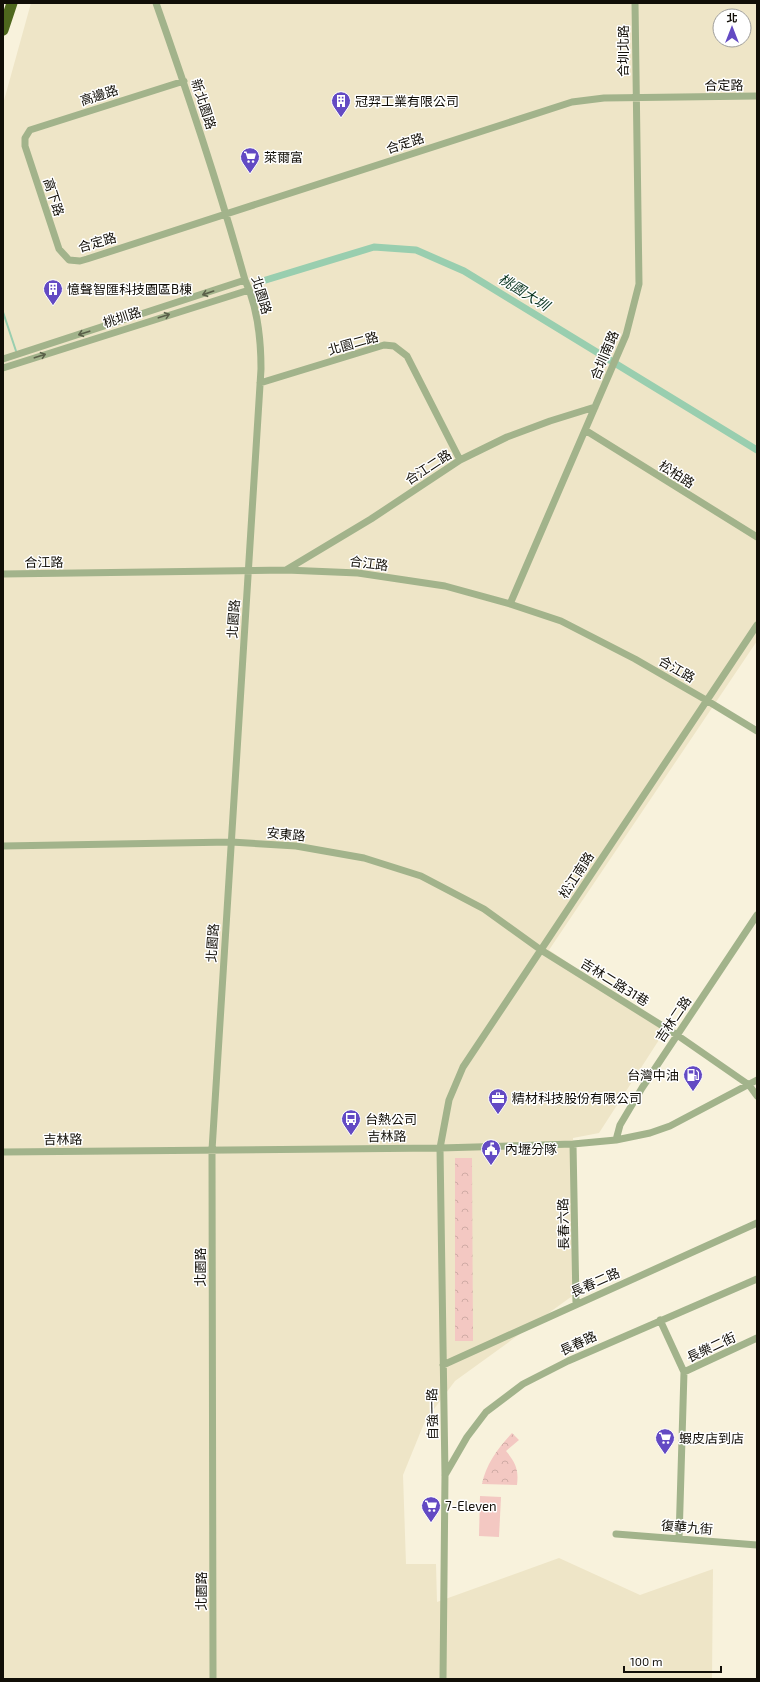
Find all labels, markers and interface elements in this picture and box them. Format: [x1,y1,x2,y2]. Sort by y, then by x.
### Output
north arrow [712,8,752,48]
text: 北 [727,11,738,24]
street label: 合圳北路 [615,25,631,77]
street label: 新北園路 [188,77,220,131]
street label: 合定路 [704,77,744,93]
street label: 高邊路 [78,81,120,109]
building icon: 冠羿工業有限公司 [330,90,352,118]
place label: 冠羿工業有限公司 [355,93,459,109]
street label: 合定路 [384,129,426,157]
supermarket icon: 萊爾富 [239,146,261,174]
place label: 萊爾富 [264,149,303,165]
street label: 高下路 [40,176,68,218]
street label: 合定路 [76,229,118,255]
water label: 桃園大圳 [496,270,554,315]
street label: 北園路 [249,274,275,316]
building icon: 憶聲智匯科技園區B棟 [42,278,64,306]
place label: 憶聲智匯科技園區B棟 [67,281,192,297]
one-way arrow [202,289,214,297]
street label: 桃圳路 [101,303,143,331]
one-way arrow [157,312,170,319]
street label: 北園二路 [326,328,380,358]
street label: 合圳南路 [586,328,622,382]
one-way arrow [79,329,91,337]
one-way arrow [33,352,46,359]
street label: 合江二路 [402,446,454,488]
street label: 松柏路 [656,457,698,491]
street label: 合江路 [349,553,389,573]
street label: 合江路 [24,554,64,570]
street label: 北園路 [224,599,242,639]
street label: 合江路 [656,652,698,686]
street label: 安東路 [266,824,306,844]
street label: 松江南路 [555,849,597,901]
street label: 北園路 [203,923,221,963]
street label: 吉林二路31巷 [578,955,652,1009]
street label: 吉林二路 [652,993,694,1045]
fuel station icon: 台灣中油 [682,1064,704,1092]
place label: 台灣中油 [627,1067,679,1083]
office icon: 精材科技股份有限公司 [487,1087,509,1115]
place label: 精材科技股份有限公司 [512,1090,642,1106]
bus stop icon: 台熱公司 [340,1108,362,1136]
place label: 台熱公司 [365,1111,417,1127]
street label: 吉林路 [367,1128,407,1144]
street label: 吉林路 [43,1131,83,1147]
public building icon: 內壢分隊 [480,1138,502,1166]
place label: 內壢分隊 [505,1141,557,1157]
street label: 長春六路 [555,1198,571,1250]
street label: 北園路 [192,1247,208,1287]
street label: 長春二路 [568,1264,622,1300]
street label: 長春路 [557,1328,599,1358]
street label: 長樂二街 [684,1329,738,1365]
street label: 自強一路 [424,1388,440,1440]
supermarket icon: 蝦皮店到店 [654,1427,676,1455]
place label: 蝦皮店到店 [679,1430,744,1446]
supermarket icon: 7-Eleven [420,1495,442,1523]
place label: 7-Eleven [445,1498,497,1514]
street label: 復華九街 [660,1517,714,1537]
street label: 北園路 [193,1571,209,1611]
scale bar [624,1648,721,1674]
text: 100 m [630,1654,662,1668]

